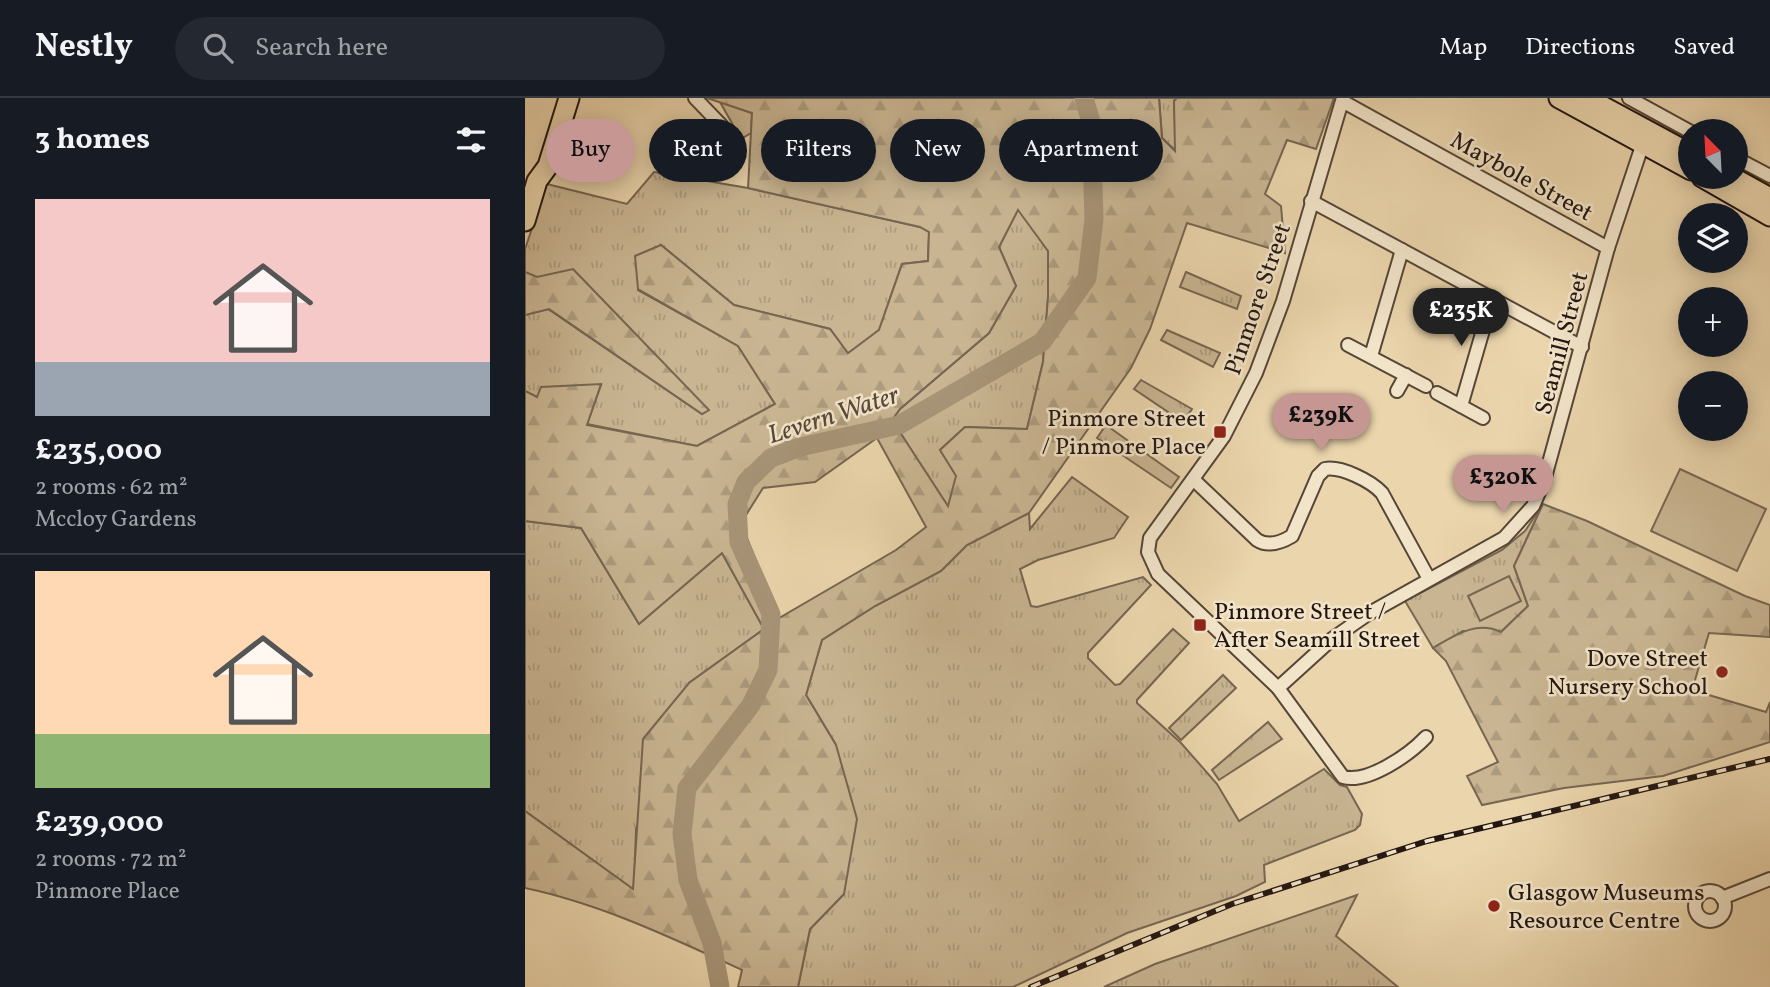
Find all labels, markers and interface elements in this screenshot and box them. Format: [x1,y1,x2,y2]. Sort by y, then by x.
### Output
search box [175,17,665,80]
text: Nestly [35,25,133,71]
icon: search [199,29,237,67]
text: Search here [255,30,388,66]
text: Map [1439,31,1487,65]
text: Directions [1525,31,1635,65]
text: Saved [1673,31,1735,65]
text: 3 homes [35,119,150,161]
chip: Buy [546,119,635,182]
chip: Rent [649,119,747,182]
chip: Filters [761,119,876,182]
chip: New [890,119,985,182]
chip: Apartment [999,119,1163,182]
north arrow [1678,119,1748,189]
map controls [1678,119,1748,441]
icon: filters [452,121,490,159]
street label: Maybole Street [1443,124,1599,231]
button: layers [1678,203,1748,273]
street label: Pinmore Street [1217,219,1301,380]
icon: home [200,245,326,371]
street label: Seamill Street [1527,268,1598,419]
button: + [1678,287,1748,357]
pin: £235K [1412,288,1510,348]
text: £235K [1429,295,1493,327]
button: − [1678,371,1748,441]
water label: Levern Water [763,378,904,454]
pin: £239K [1272,394,1370,453]
text: £239K [1288,400,1354,432]
place label: Pinmore Street / Pinmore Place [1042,403,1206,465]
marker: Pinmore Street / Pinmore Place [1212,424,1228,440]
text: £235,000 [35,430,162,472]
pin: £320K [1454,456,1552,515]
text: £320K [1469,462,1537,494]
text: 2 rooms · 62 m² [35,472,187,504]
text: Mccloy Gardens [35,504,197,536]
place label: Pinmore Street / After Seamill Street [1214,596,1421,658]
icon: home [200,617,326,743]
marker: Pinmore Street / After Seamill Street [1192,617,1208,633]
place label: Dove Street Nursery School [1548,643,1708,705]
marker: Dove Street Nursery School [1714,664,1730,680]
text: £239,000 [35,802,164,844]
text: 2 rooms · 72 m² [35,844,186,876]
text: Pinmore Place [35,876,180,908]
place label: Glasgow Museums Resource Centre [1508,877,1705,939]
marker: Glasgow Museums Resource Centre [1486,898,1502,914]

